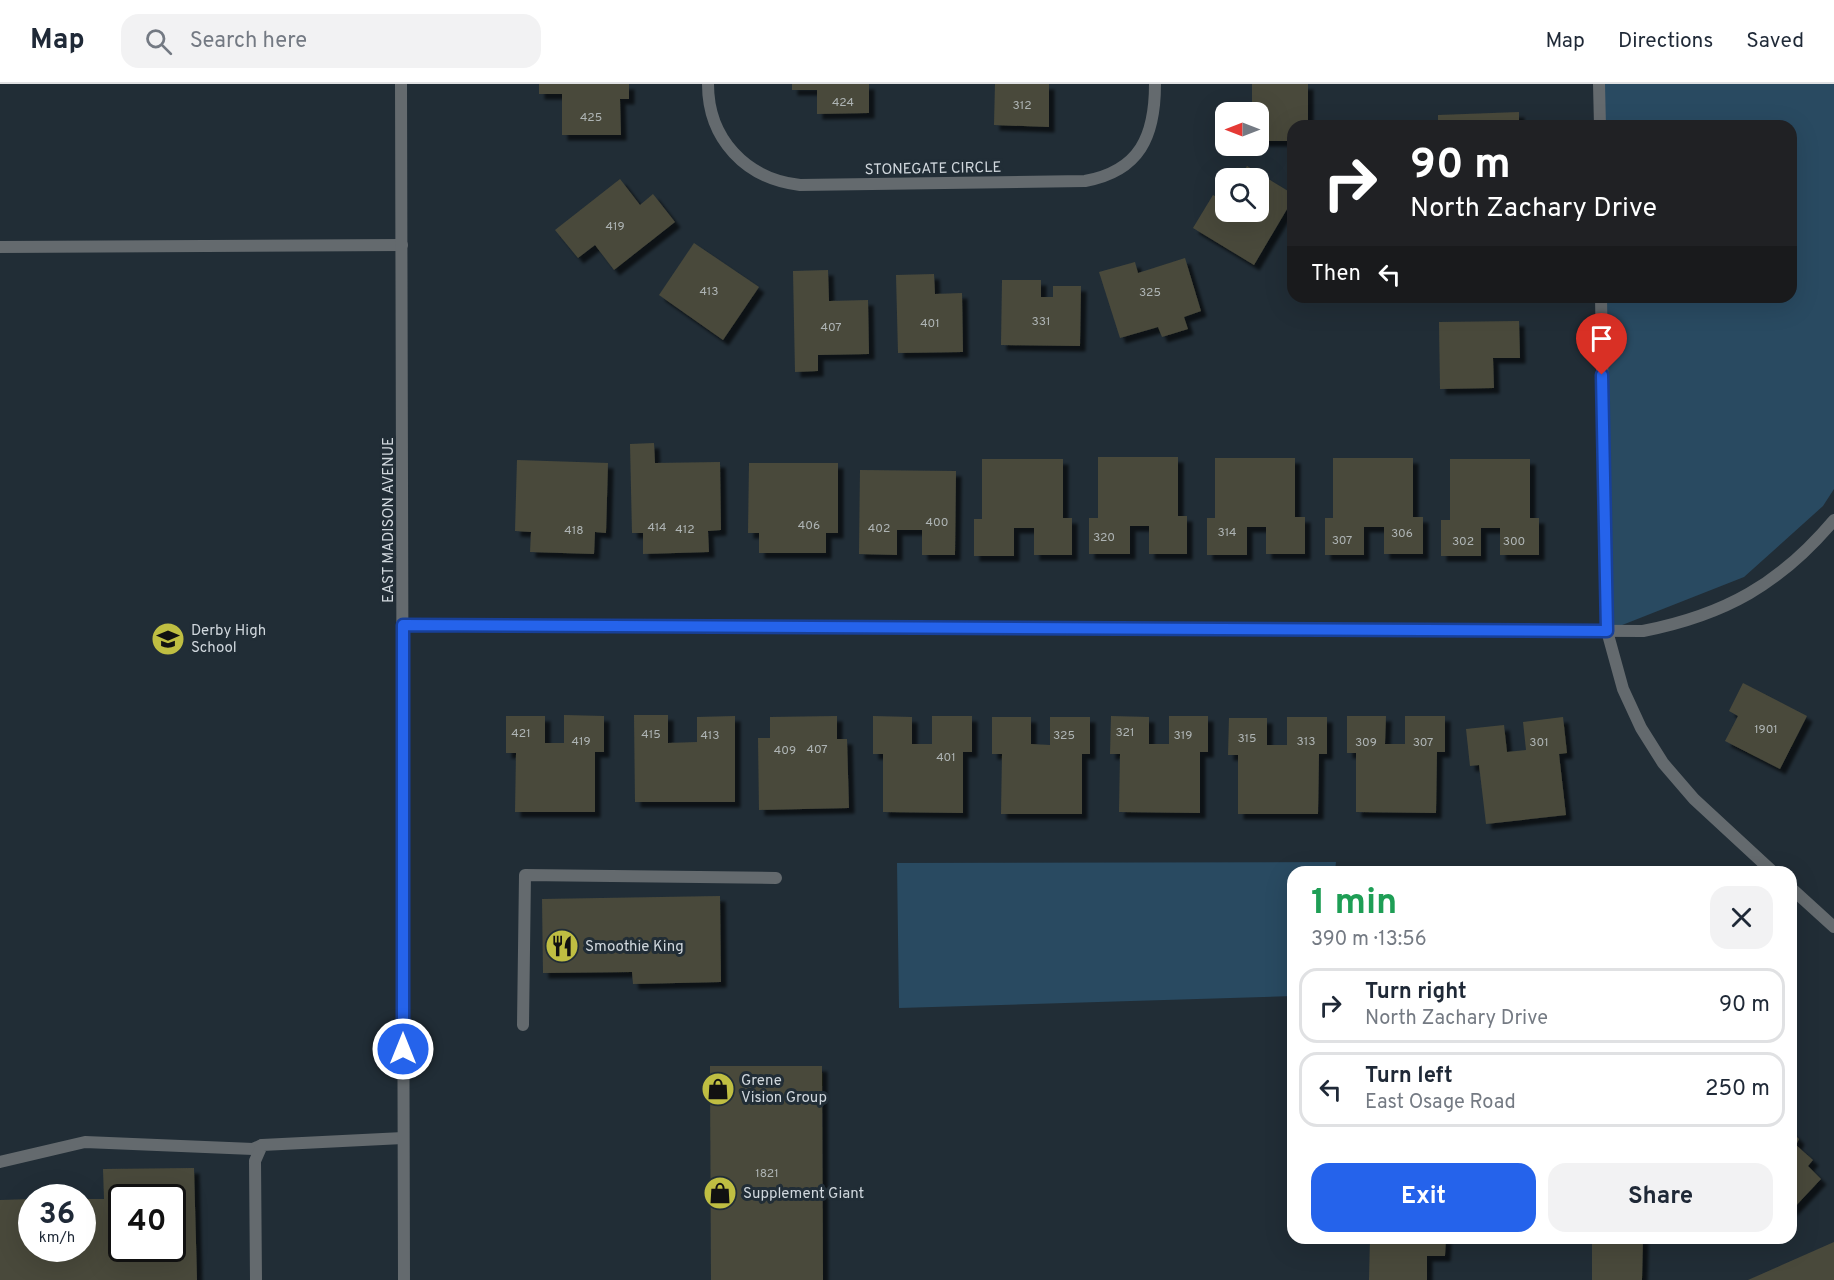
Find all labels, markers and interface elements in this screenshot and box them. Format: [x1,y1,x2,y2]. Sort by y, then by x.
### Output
search box [121,14,541,68]
text: Map [30,23,85,59]
icon: search [142,25,175,58]
text: Search here [190,28,307,55]
text: Map [1545,28,1585,55]
text: Directions [1618,28,1713,55]
text: Saved [1746,28,1804,55]
house number: 424 [832,95,854,111]
house number: 312 [1012,98,1032,114]
north arrow [1215,102,1269,156]
map controls [1215,102,1269,222]
house number: 425 [580,110,602,126]
text: 90 m [1410,140,1511,193]
icon: right [1311,144,1389,222]
street label: STONEGATE CIRCLE [864,159,1002,180]
button: search [1215,168,1269,222]
text: North Zachary Drive [1410,192,1657,226]
house number: 419 [605,219,625,235]
icon: left [1373,258,1406,291]
text: Then [1311,261,1361,288]
house number: 413 [699,284,719,300]
house number: 325 [1139,285,1161,301]
pin [1576,313,1627,375]
house number: 331 [1032,314,1050,330]
house number: 401 [920,316,940,332]
house number: 407 [820,320,842,336]
icon: arrive [1585,322,1618,355]
street label: EAST MADISON AVENUE [380,437,399,603]
house number: 400 [926,515,948,531]
house number: 406 [798,518,820,534]
house number: 414 [647,520,667,536]
house number: 402 [868,521,890,537]
house number: 412 [675,522,695,538]
house number: 418 [564,523,584,539]
house number: 314 [1218,525,1236,541]
house number: 306 [1391,526,1413,542]
house number: 320 [1093,530,1115,546]
house number: 307 [1332,533,1352,549]
house number: 302 [1452,534,1474,550]
house number: 300 [1503,534,1525,550]
school or university icon: Derby High School [150,621,186,657]
place label: Derby High School [191,622,266,658]
house number: 1901 [1754,722,1778,738]
house number: 321 [1116,725,1134,741]
house number: 421 [511,726,531,742]
house number: 415 [641,727,661,743]
house number: 413 [700,728,720,744]
house number: 325 [1053,728,1075,744]
house number: 319 [1174,728,1192,744]
house number: 315 [1237,731,1257,747]
house number: 419 [571,734,591,750]
house number: 313 [1297,734,1315,750]
house number: 309 [1355,735,1377,751]
house number: 307 [1413,735,1433,751]
house number: 301 [1529,735,1549,751]
house number: 407 [806,742,828,758]
house number: 409 [774,743,796,759]
house number: 401 [936,750,956,766]
text: 1 min [1311,881,1397,927]
button: close [1710,886,1773,949]
text: 390 m · 13:56 [1311,927,1427,953]
restaurant icon: Smoothie King [544,928,580,964]
place label: Smoothie King [585,938,684,957]
text: Turn right [1365,979,1467,1006]
icon: right [1314,989,1347,1022]
text: 90 m [1719,992,1770,1019]
text: North Zachary Drive [1365,1006,1548,1032]
position arrow [371,1017,435,1081]
text: Turn left [1365,1063,1453,1090]
shop icon: Grene Vision Group [700,1071,736,1107]
place label: Grene Vision Group [741,1072,827,1108]
icon: left [1314,1073,1347,1106]
text: 250 m [1705,1076,1770,1103]
text: East Osage Road [1365,1090,1516,1116]
button: Exit [1311,1163,1536,1232]
button: Share [1548,1163,1773,1232]
house number: 1821 [755,1166,779,1182]
shop icon: Supplement Giant [702,1175,738,1211]
speed limit sign: 40 [108,1184,186,1262]
place label: Supplement Giant [743,1185,864,1204]
text: 36 [39,1197,75,1234]
text: km/h [39,1229,75,1248]

